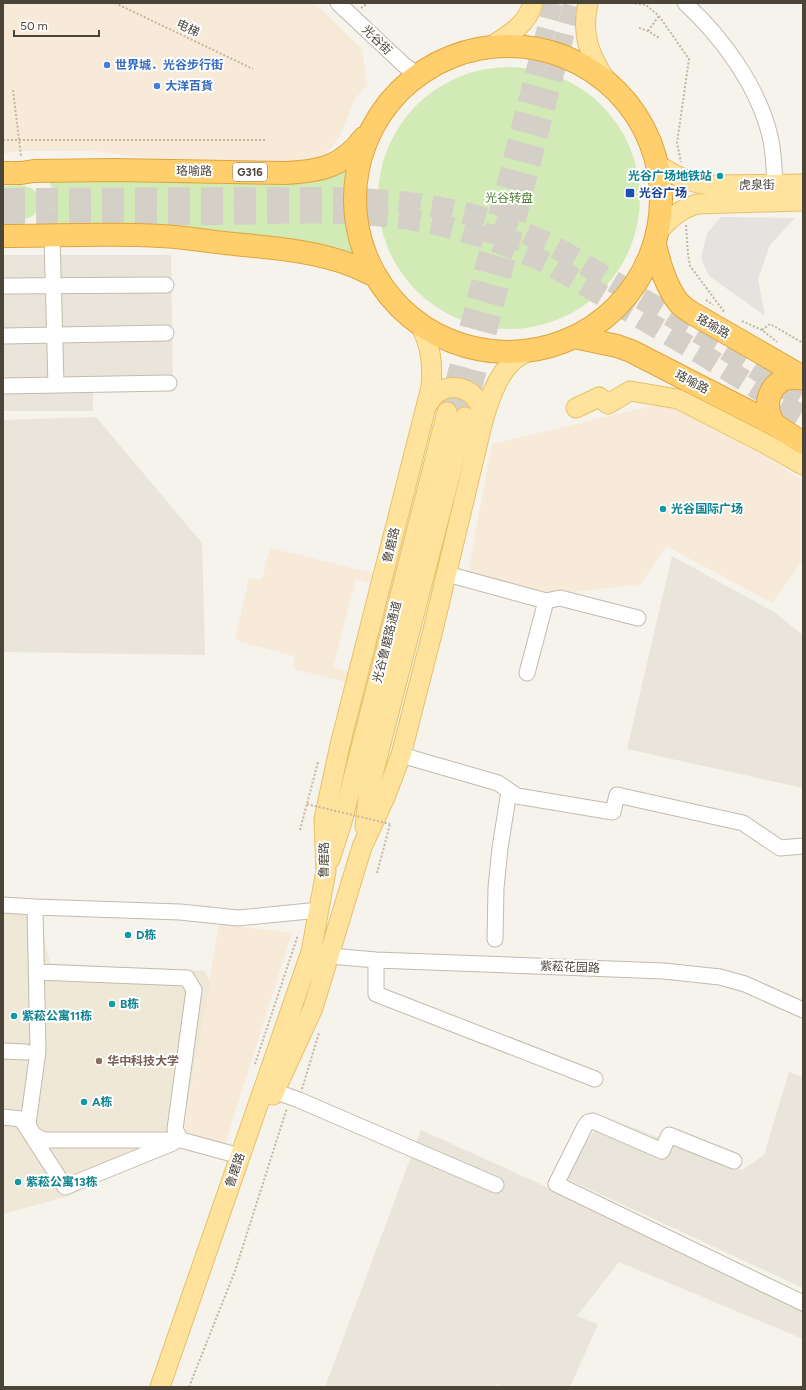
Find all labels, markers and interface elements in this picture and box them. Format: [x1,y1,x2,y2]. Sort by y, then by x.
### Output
scale bar [14,12,99,38]
street label: 电梯 [174,17,202,39]
text: 50 m [20,19,48,33]
street label: 光谷街 [359,22,395,58]
place label: 世界城．光谷步行街 [115,58,223,72]
marker: 世界城．光谷步行街 [102,60,112,70]
place label: 大洋百貨 [165,79,213,93]
marker: 大洋百貨 [152,81,162,91]
road number: G316 [233,163,267,181]
street label: 珞喻路 [176,164,212,178]
place label: 光谷广场地铁站 [628,169,712,183]
marker: 光谷广场地铁站 [715,171,725,181]
street label: 虎泉街 [739,178,775,192]
place label: 光谷广场 [639,186,687,200]
marker: 光谷广场 [624,187,636,199]
park label: 光谷转盘 [485,191,533,205]
street label: 珞瑜路 [694,311,732,341]
street label: 珞喻路 [673,367,711,397]
place label: 光谷国际广场 [671,502,743,516]
marker: 光谷国际广场 [658,504,668,514]
street label: 鲁磨路 [380,526,402,564]
street label: 光谷鲁磨路通道 [370,600,404,684]
street label: 鲁磨路 [317,842,331,878]
place label: D栋 [136,928,156,942]
marker: D栋 [123,930,133,940]
street label: 紫菘花园路 [540,959,600,975]
place label: B栋 [120,997,139,1011]
marker: B栋 [107,999,117,1009]
place label: 紫菘公寓11栋 [22,1009,92,1023]
marker: 紫菘公寓11栋 [9,1011,19,1021]
place label: 华中科技大学 [107,1054,179,1068]
marker: 华中科技大学 [94,1056,104,1066]
place label: A栋 [92,1095,113,1109]
marker: A栋 [79,1097,89,1107]
street label: 鲁磨路 [223,1151,247,1189]
place label: 紫菘公寓13栋 [26,1175,98,1189]
marker: 紫菘公寓13栋 [13,1177,23,1187]

